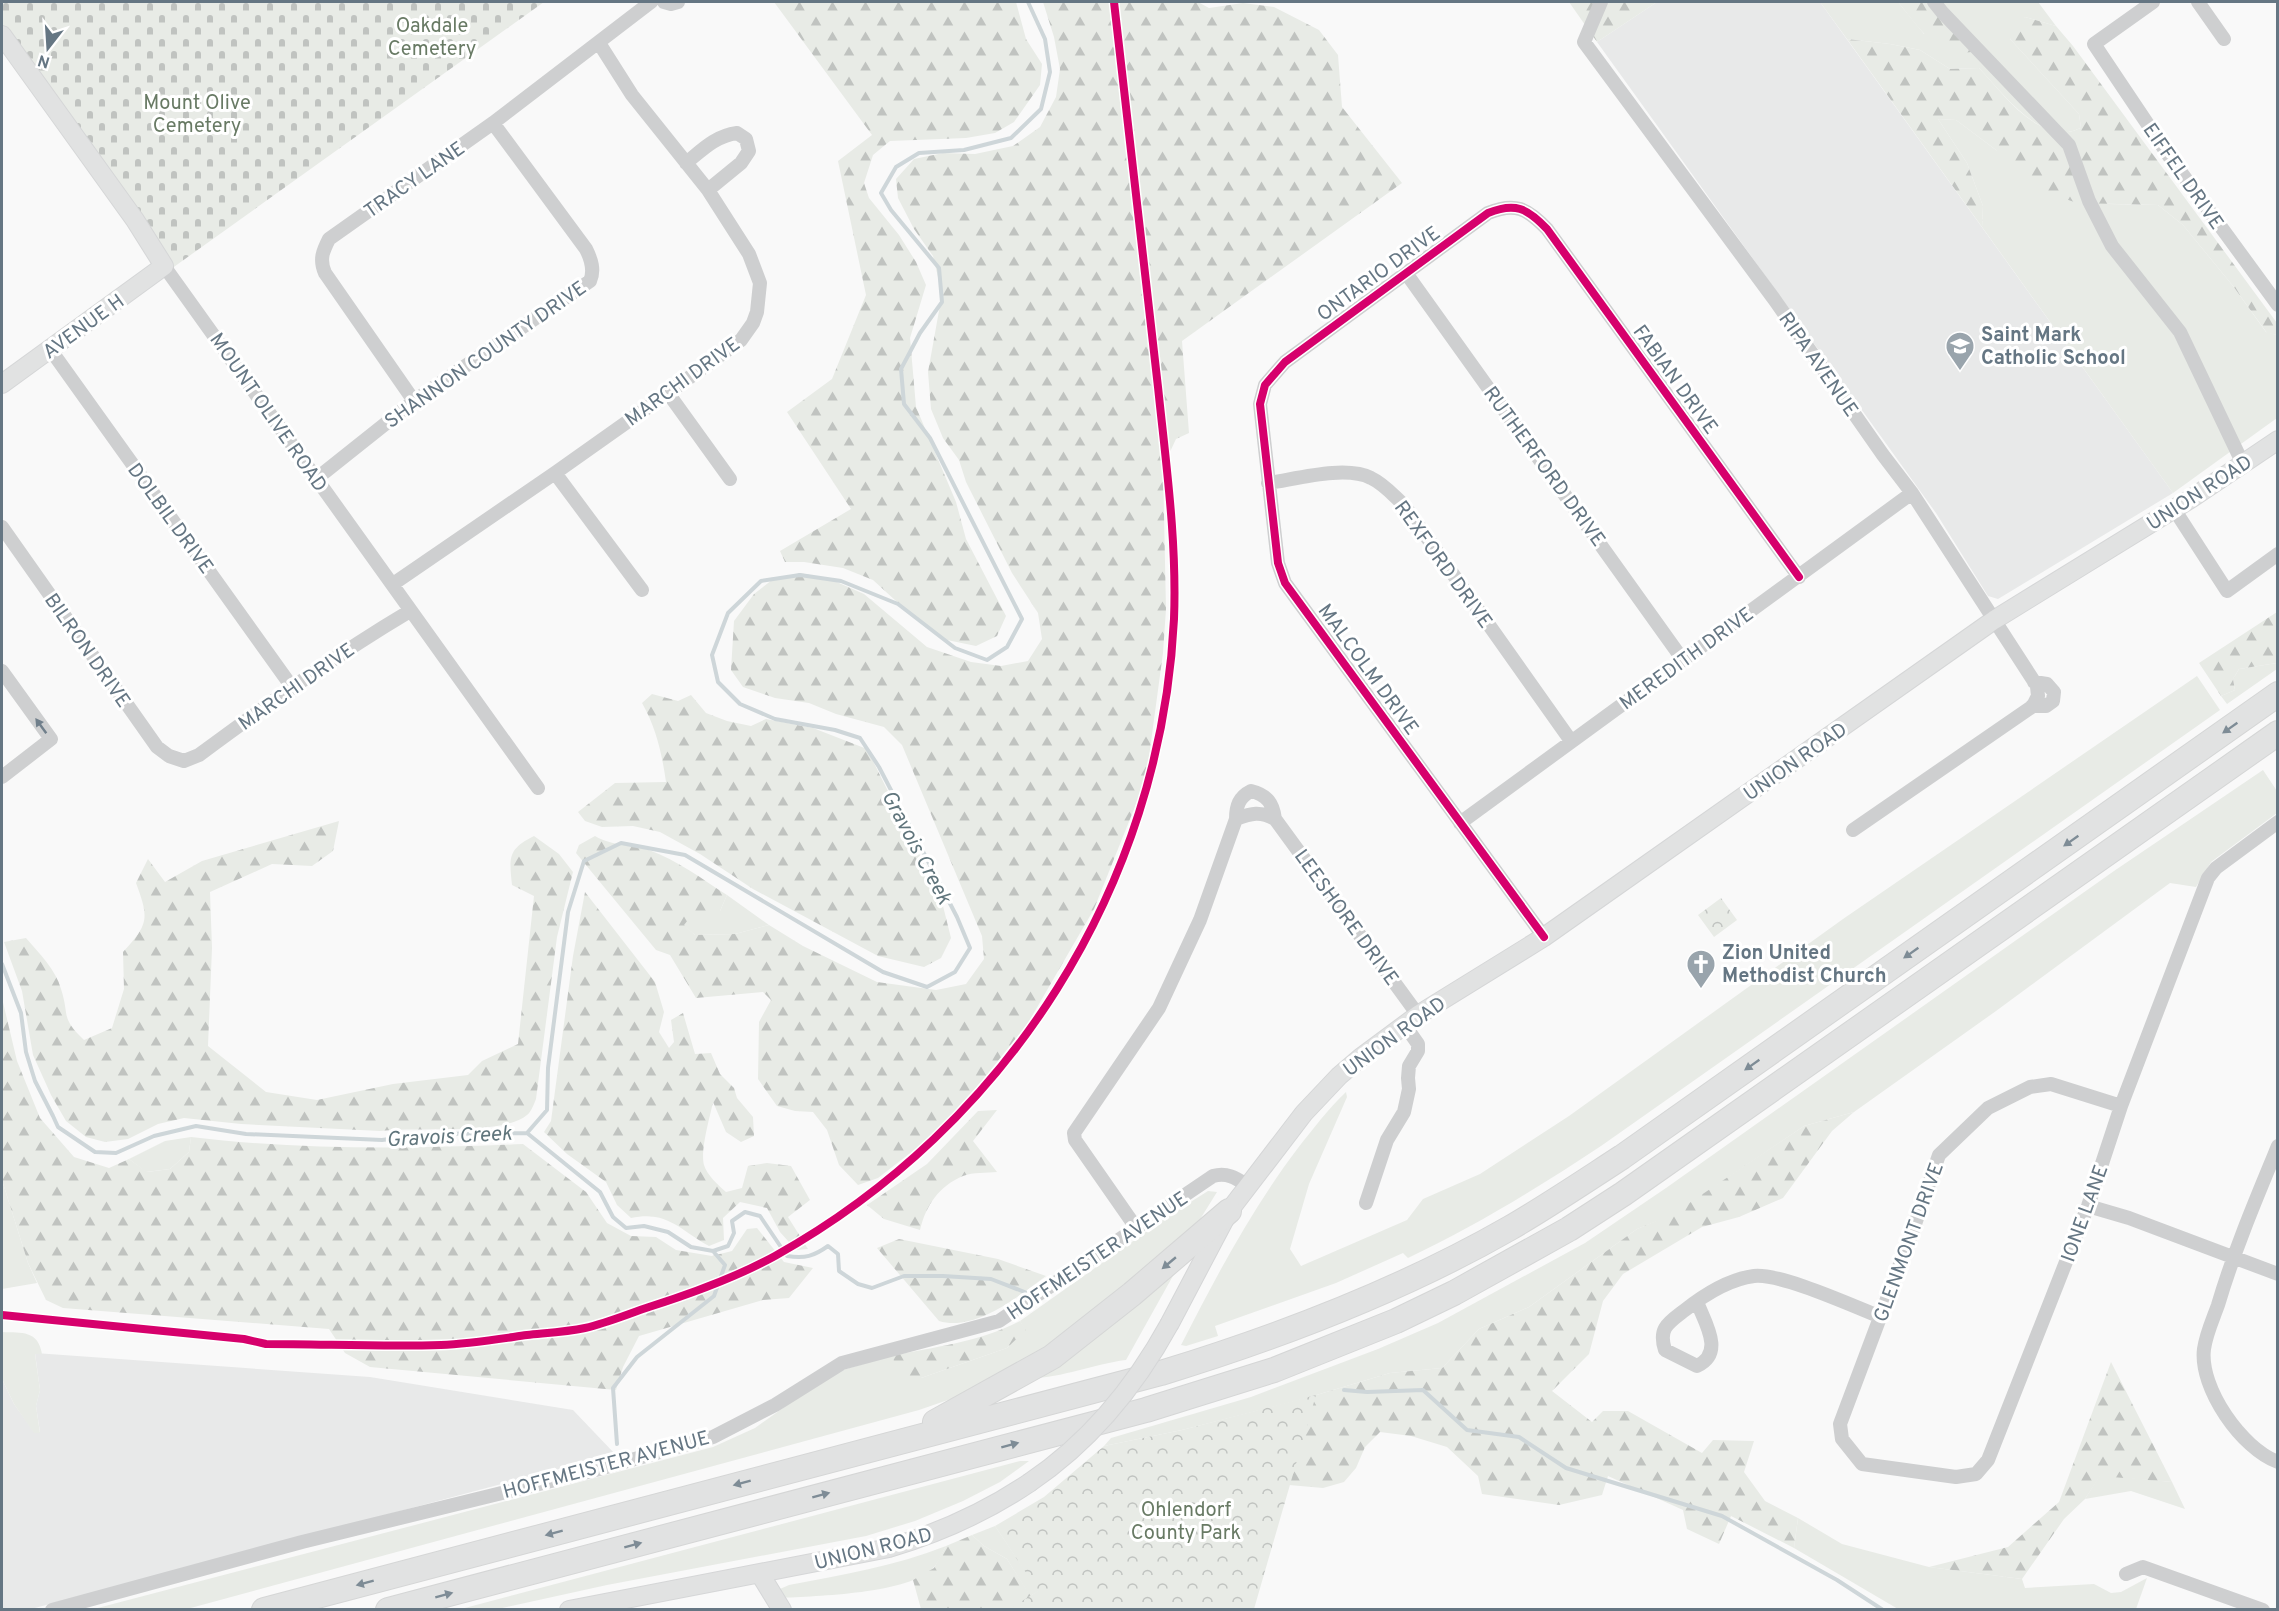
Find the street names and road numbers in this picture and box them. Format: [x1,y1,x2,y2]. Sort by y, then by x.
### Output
street label: EIFFEL DRIVE [2136,119,2229,236]
street label: TRACY LANE [360,136,471,225]
street label: ONTARIO DRIVE [1312,221,1446,328]
street label: SHANNON COUNTY DRIVE [380,276,592,435]
street label: AVENUE H [38,289,130,366]
street label: RIPA AVENUE [1772,308,1863,423]
street label: FABIAN DRIVE [1626,320,1723,440]
street label: MOUNT OLIVE ROAD [203,329,332,498]
street label: MARCHI DRIVE [620,332,746,433]
street label: RUTHERFORD DRIVE [1476,382,1610,552]
street label: UNION ROAD [2142,450,2258,537]
street label: DOLBIL DRIVE [121,459,218,580]
street label: REXFORD DRIVE [1387,496,1497,634]
street label: BILRON DRIVE [37,589,135,713]
street label: MALCOLM DRIVE [1311,599,1424,741]
street label: MEREDITH DRIVE [1615,602,1759,717]
street label: MARCHI DRIVE [234,638,360,737]
street label: UNION ROAD [1739,717,1853,808]
street label: LEESHORE DRIVE [1287,845,1404,991]
street label: UNION ROAD [1339,992,1452,1084]
street label: GLENMONT DRIVE [1869,1159,1951,1326]
street label: IONE LANE [2056,1161,2115,1266]
street label: HOFFMEISTER AVENUE [1003,1186,1194,1327]
street label: HOFFMEISTER AVENUE [500,1426,713,1506]
street label: UNION ROAD [812,1523,935,1577]

